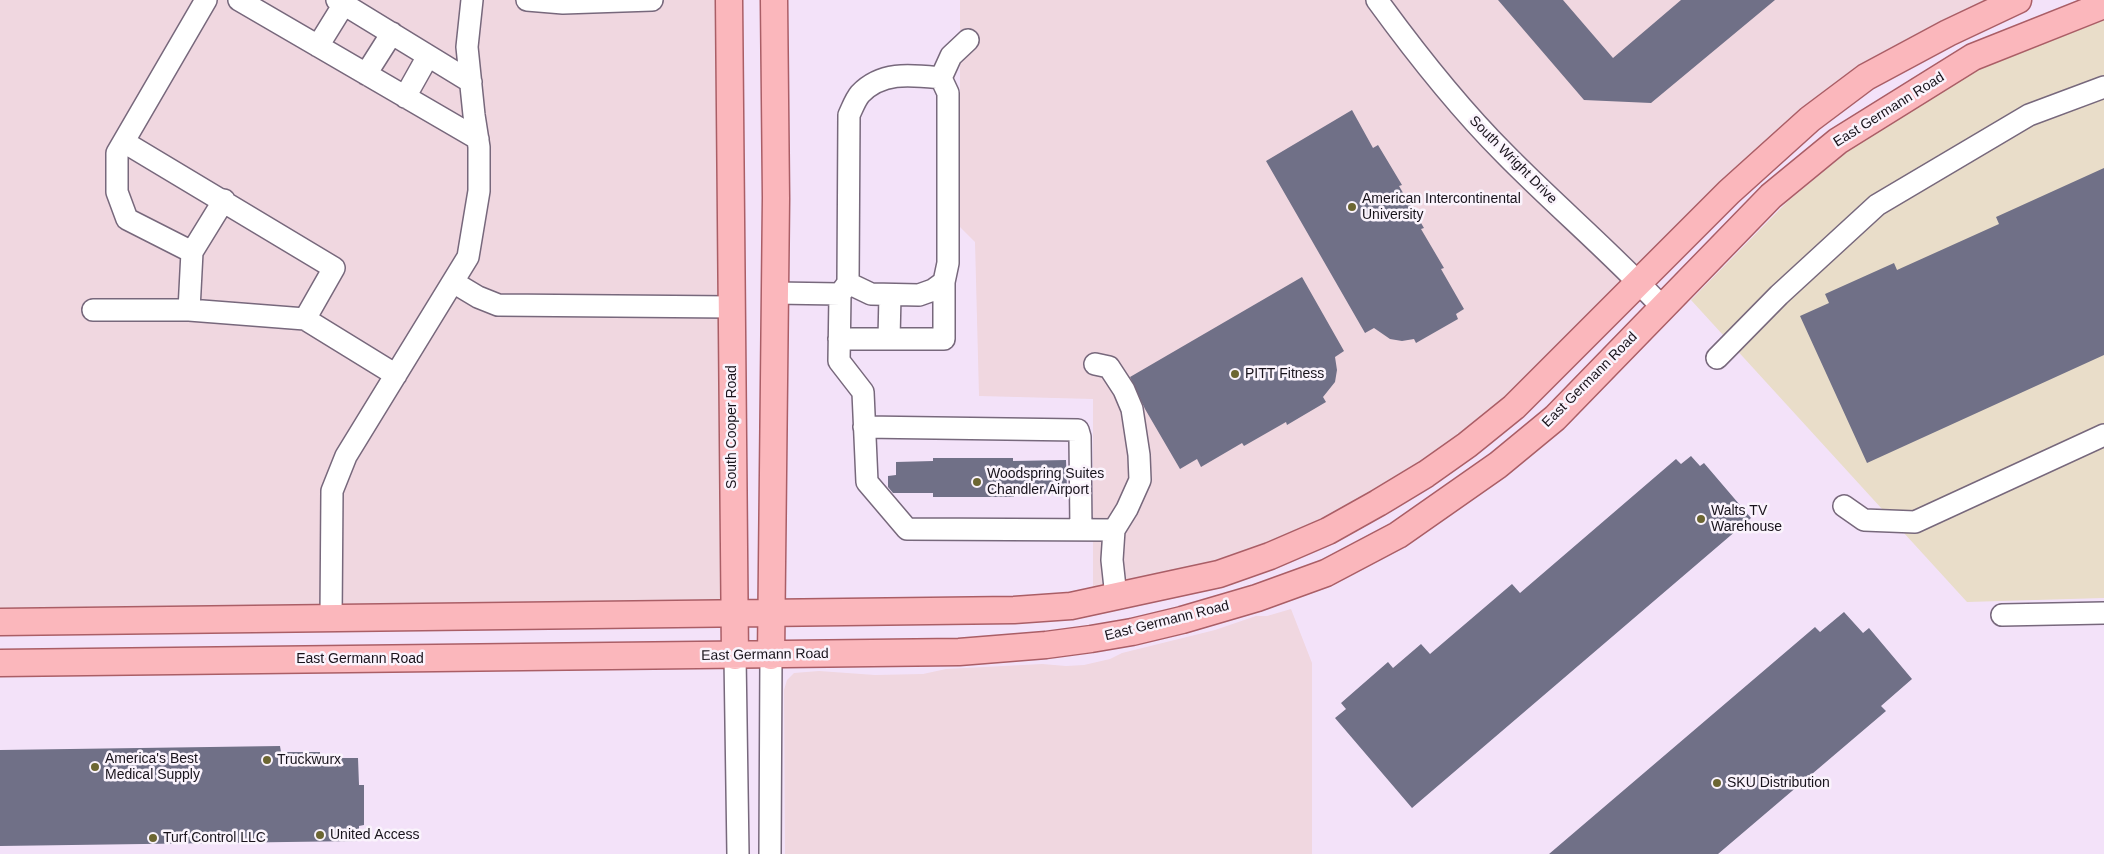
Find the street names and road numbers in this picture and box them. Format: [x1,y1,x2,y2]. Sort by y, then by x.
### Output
street label: East Germann Road [1830,69,1948,151]
street label: South Wright Drive [1466,113,1560,207]
street label: East Germann Road [1539,329,1641,431]
street label: South Cooper Road [724,365,740,489]
street label: East Germann Road [1103,597,1231,645]
street label: East Germann Road [701,645,829,665]
street label: East Germann Road [296,651,424,667]

